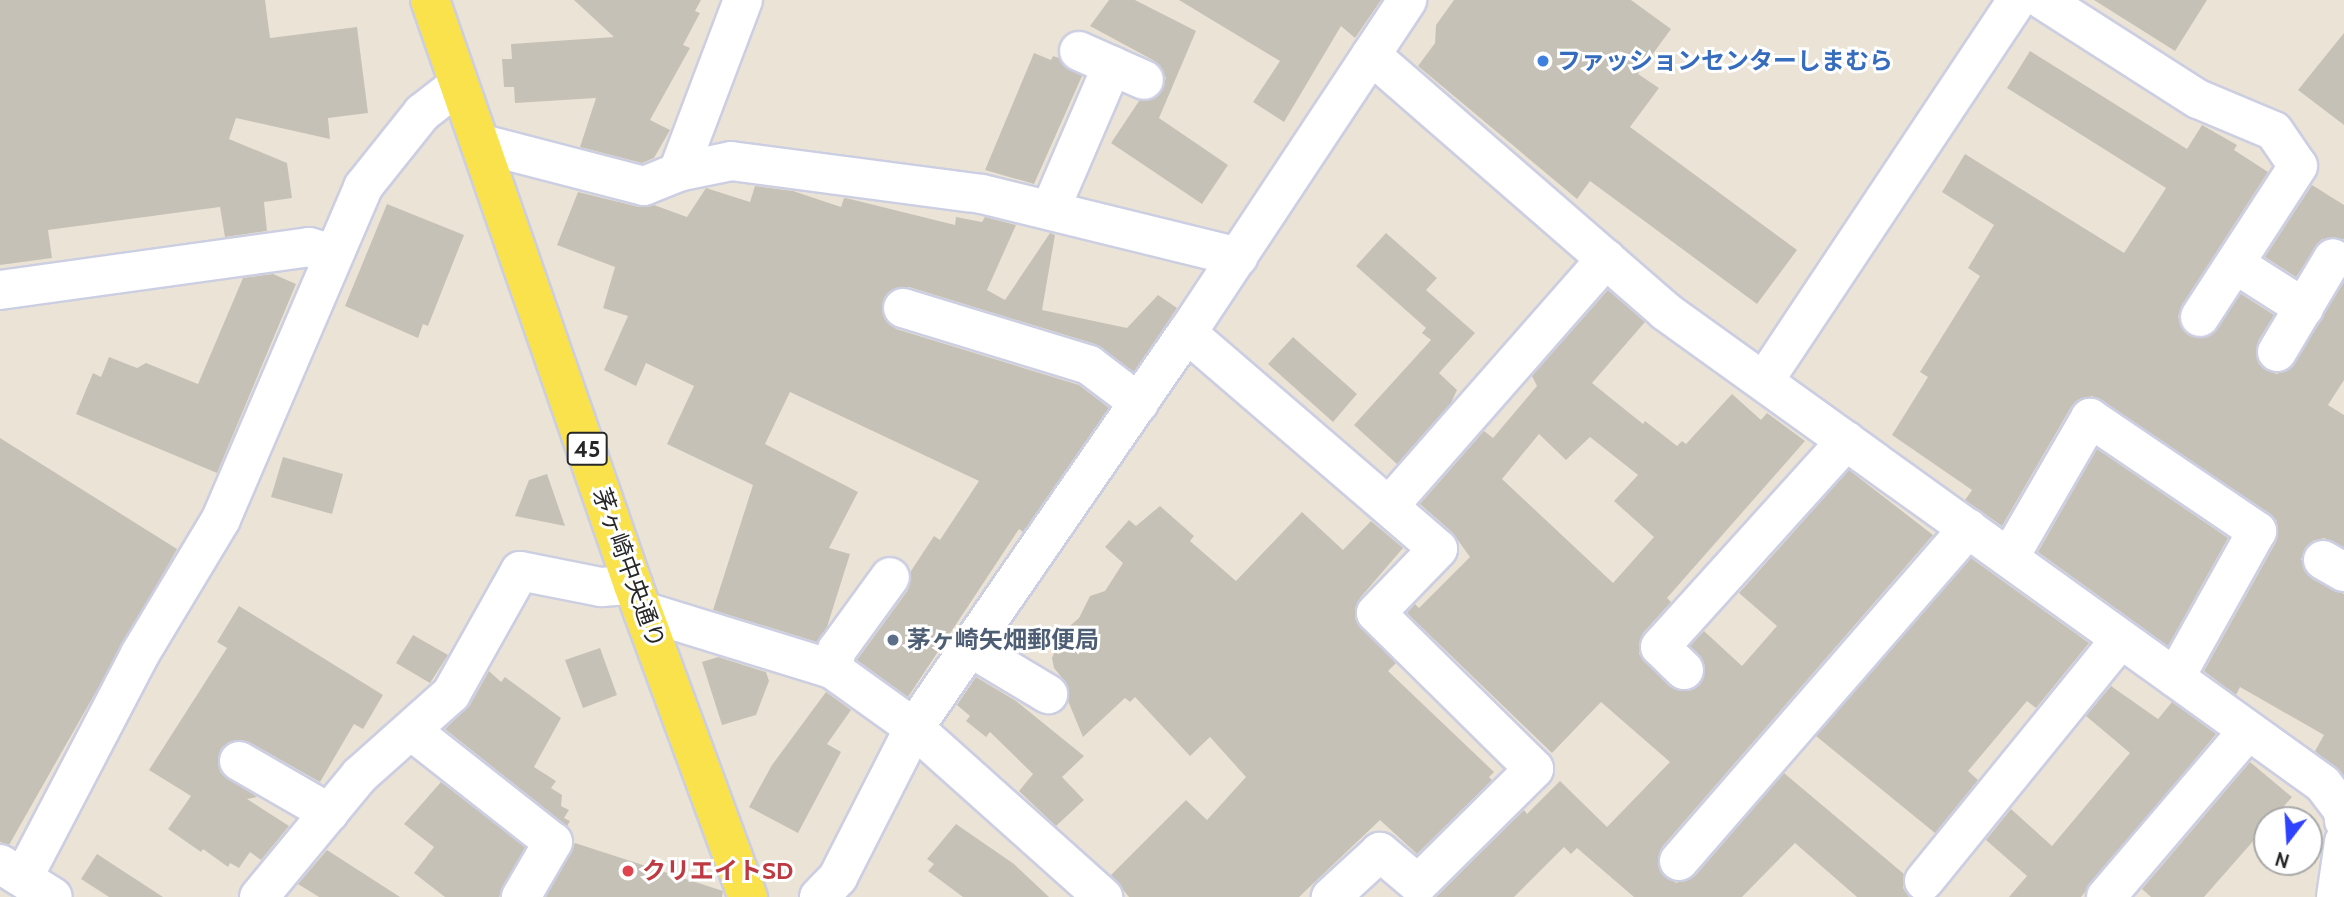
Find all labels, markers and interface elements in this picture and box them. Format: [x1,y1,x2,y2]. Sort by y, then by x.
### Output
place label: ファッションセンターしまむら [1557,47,1893,75]
marker: ファッションセンターしまむら [1535,53,1551,69]
road number: 45 [566,430,608,468]
street label: 茅ヶ崎中央通り [587,484,671,652]
place label: 茅ヶ崎矢畑郵便局 [907,626,1099,654]
marker: 茅ヶ崎矢畑郵便局 [885,632,901,648]
north arrow [2253,806,2323,876]
text: N [2273,847,2292,873]
place label: クリエイトSD [642,857,793,885]
marker: クリエイトSD [620,863,636,879]

